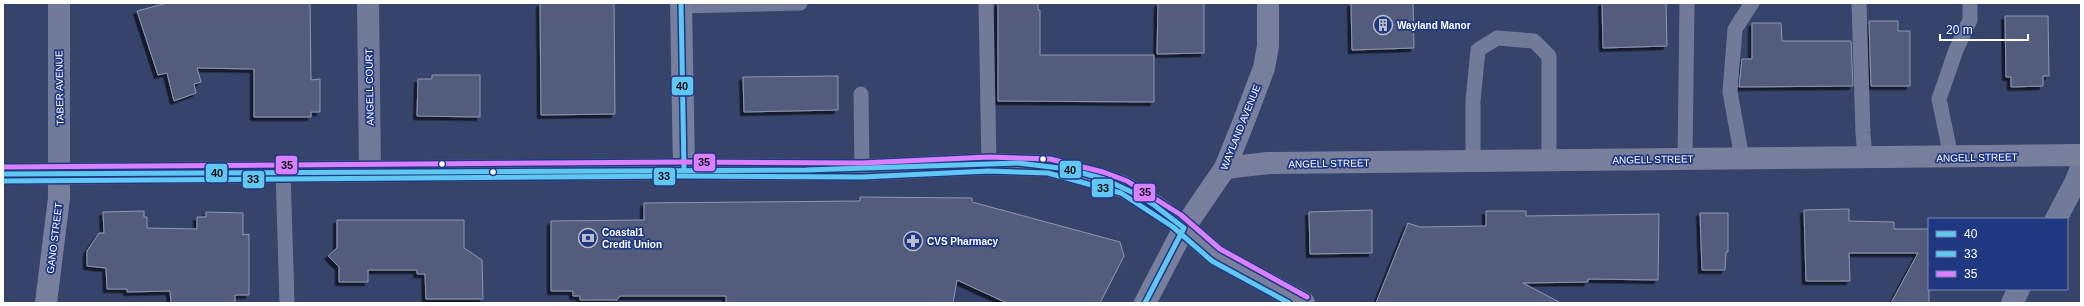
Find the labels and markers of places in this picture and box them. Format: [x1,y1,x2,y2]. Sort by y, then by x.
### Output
building icon: Wayland Manor [1372,14,1394,36]
place label: Wayland Manor [1397,20,1471,31]
unlabelled marker [1038,154,1048,164]
unlabelled marker [437,159,447,169]
unlabelled marker [488,167,498,177]
bank icon: Coastal1 Credit Union [577,227,599,249]
place label: Coastal1 Credit Union [602,227,662,250]
pharmacy icon: CVS Pharmacy [902,230,924,252]
place label: CVS Pharmacy [927,236,999,247]

